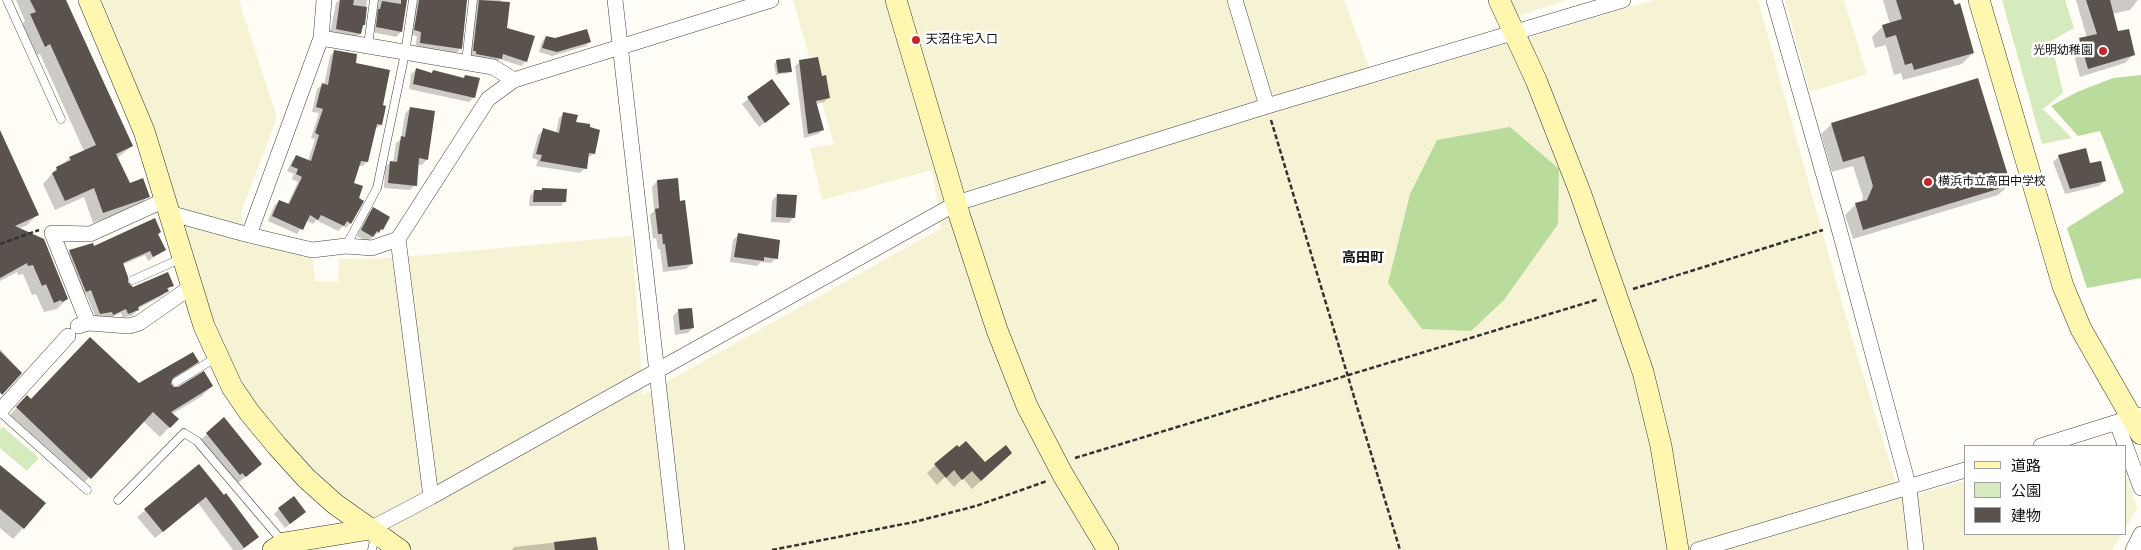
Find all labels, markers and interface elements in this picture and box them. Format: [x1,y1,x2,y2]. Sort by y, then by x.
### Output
place label: 天沼住宅入口 [926,33,998,47]
marker: 天沼住宅入口 [910,34,922,46]
place label: 光明幼稚園 [2033,44,2093,58]
marker: 光明幼稚園 [2097,45,2109,57]
place label: 横浜市立高田中学校 [1938,175,2046,189]
marker: 横浜市立高田中学校 [1922,176,1934,188]
district label: 高田町 [1342,250,1384,266]
legend [1964,445,2126,535]
text: 道路 [2011,456,2041,475]
text: 公園 [2011,481,2041,500]
text: 建物 [2011,506,2041,525]

